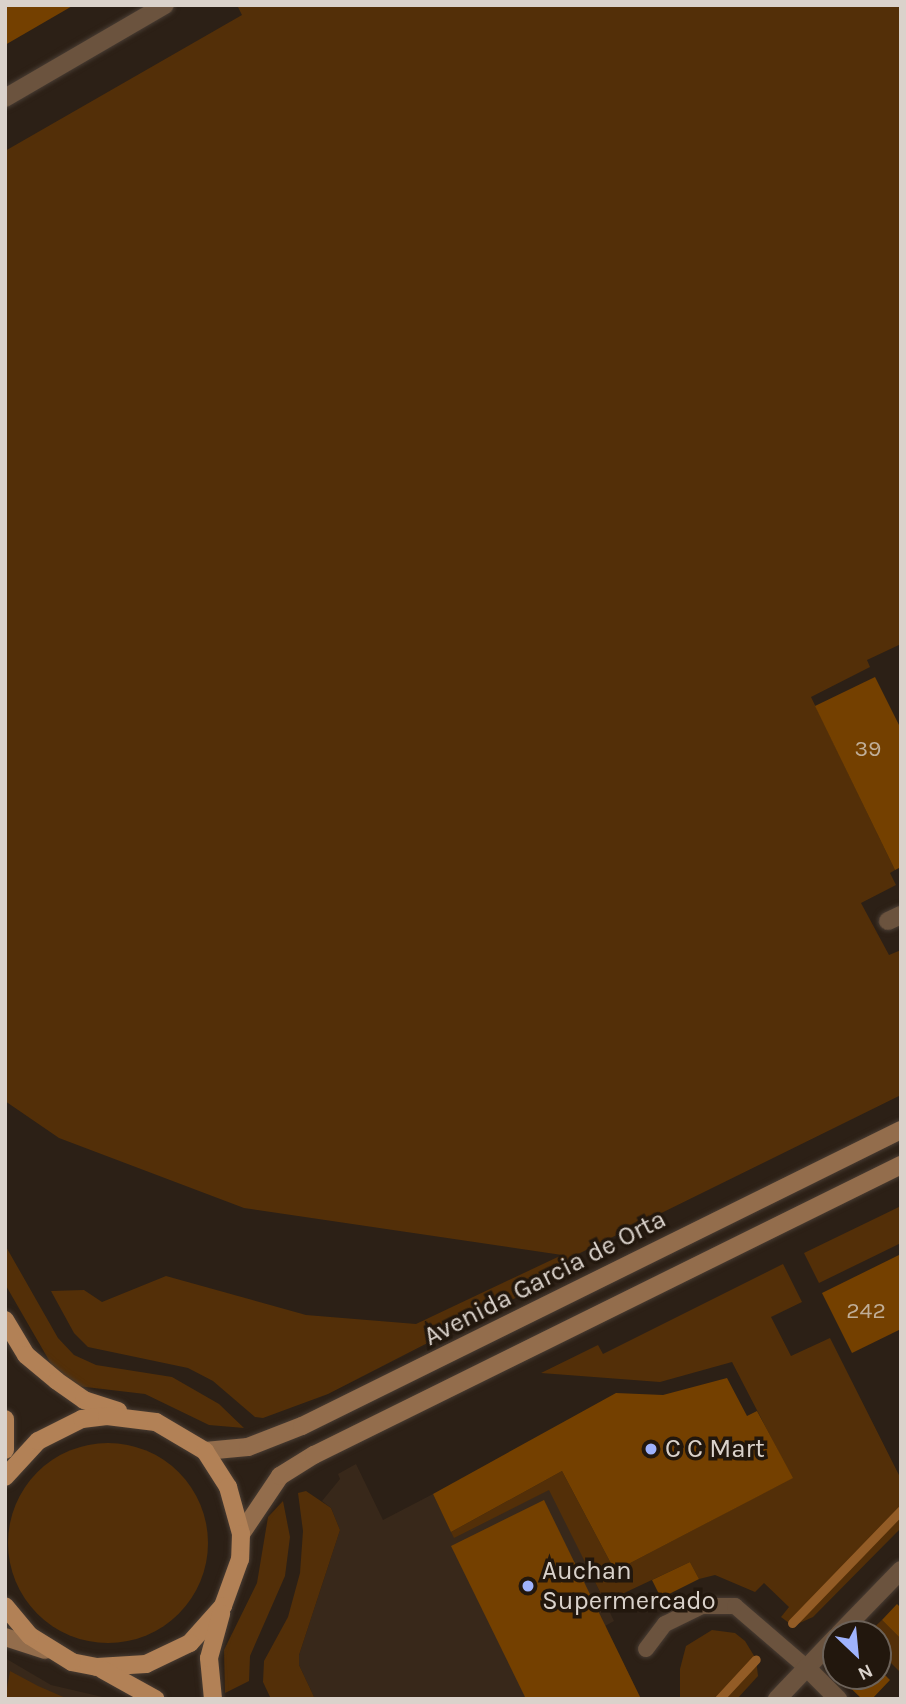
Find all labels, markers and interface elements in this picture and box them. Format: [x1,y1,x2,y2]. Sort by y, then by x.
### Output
house number: 39 [855,735,881,763]
street label: Avenida Garcia de Orta [419,1203,671,1353]
house number: 242 [846,1297,886,1325]
place label: C C Mart [665,1433,765,1465]
marker: C C Mart [643,1441,659,1457]
place label: Auchan Supermercado [542,1555,716,1616]
marker: Auchan Supermercado [520,1578,536,1594]
north arrow [822,1620,892,1690]
text: N [854,1659,876,1685]

